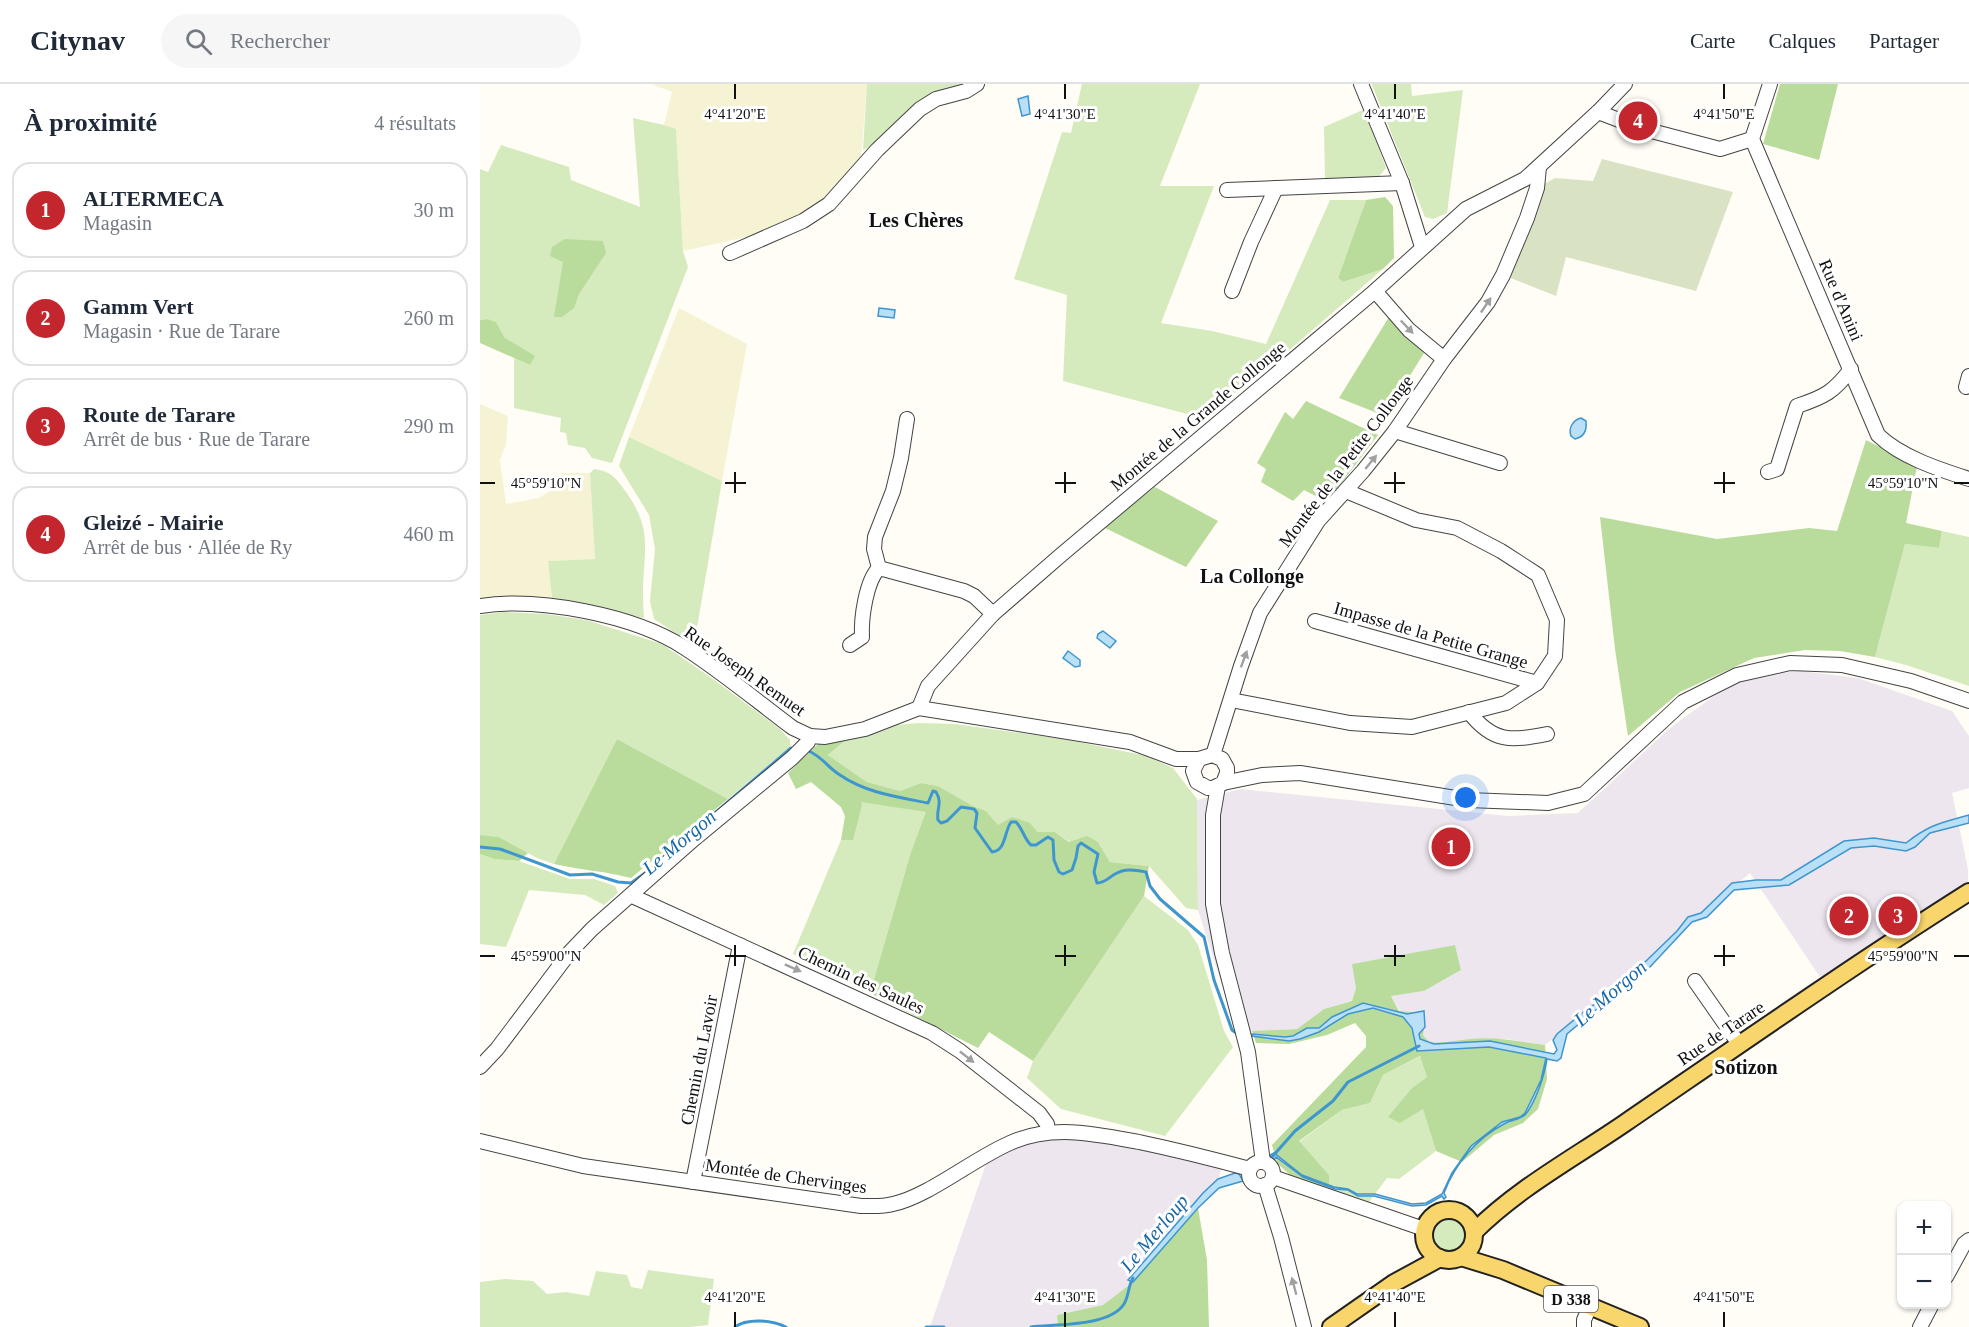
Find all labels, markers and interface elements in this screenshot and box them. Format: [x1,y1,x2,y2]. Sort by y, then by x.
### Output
search box [161,14,581,68]
text: Citynav [30,25,125,56]
icon: search [182,25,215,58]
text: Rechercher [230,28,330,53]
text: Carte [1690,29,1735,53]
text: Calques [1768,29,1836,53]
text: Partager [1869,29,1939,53]
pin: 4 [1618,99,1658,144]
text: 4°41'20"E [704,106,766,122]
text: 4°41'30"E [1034,106,1096,122]
text: 4°41'40"E [1364,106,1426,122]
text: 4°41'50"E [1693,106,1755,122]
text: À proximité [24,108,157,137]
text: 4 résultats [374,112,456,134]
text: ALTERMECA [83,186,224,211]
text: 1 [41,199,51,221]
text: 30 m [413,199,454,221]
district label: Les Chères [869,209,964,231]
text: Magasin [83,212,152,234]
street label: Rue d'Anini [1815,256,1867,344]
text: Gamm Vert [83,294,194,319]
one-way arrow [1480,297,1492,313]
text: 2 [41,307,51,329]
text: 260 m [403,307,454,329]
text: Magasin · Rue de Tarare [83,320,280,342]
one-way arrow [1400,320,1414,334]
street label: Montée de la Grande Collonge [1107,337,1289,495]
street label: Montée de la Petite Collonge [1275,371,1417,551]
text: Route de Tarare [83,402,235,427]
text: 3 [41,415,51,437]
text: 290 m [403,415,454,437]
text: Arrêt de bus · Rue de Tarare [83,428,310,450]
one-way arrow [1364,454,1376,469]
text: 45°59'10"N [511,475,581,491]
text: 45°59'10"N [1868,475,1938,491]
text: Gleizé - Mairie [83,510,223,535]
text: 4 [41,523,51,545]
text: 460 m [403,523,454,545]
text: Arrêt de bus · Allée de Ry [83,536,292,558]
district label: La Collonge [1200,565,1304,588]
street label: Impasse de la Petite Grange [1332,598,1530,672]
street label: Rue Joseph Remuet [681,622,809,720]
one-way arrow [1239,650,1249,668]
your location [1451,783,1480,812]
water label: Le Morgon [637,805,721,880]
pin: 1 [1432,824,1470,870]
pin: 2 [1830,894,1868,938]
pin: 3 [1878,894,1918,938]
street label: Chemin des Saules [795,942,927,1018]
text: 45°59'00"N [511,948,581,964]
text: 45°59'00"N [1868,948,1938,964]
water label: Le Morgon [1569,956,1651,1032]
one-way arrow [785,964,802,973]
street label: Chemin du Lavoir [677,993,721,1127]
street label: Rue de Tarare [1674,997,1768,1069]
one-way arrow [959,1050,975,1063]
district label: Sotizon [1714,1056,1778,1078]
street label: Montée de Chervinges [704,1155,868,1197]
water label: Le Merloup [1115,1190,1193,1277]
map controls [1897,1201,1951,1309]
button: + [1897,1201,1951,1255]
button: − [1897,1255,1951,1309]
one-way arrow [1289,1277,1298,1295]
road number: D 338 [1544,1286,1598,1312]
text: 4°41'20"E [704,1289,766,1305]
text: 4°41'30"E [1034,1289,1096,1305]
text: 4°41'40"E [1364,1289,1426,1305]
text: 4°41'50"E [1693,1289,1755,1305]

